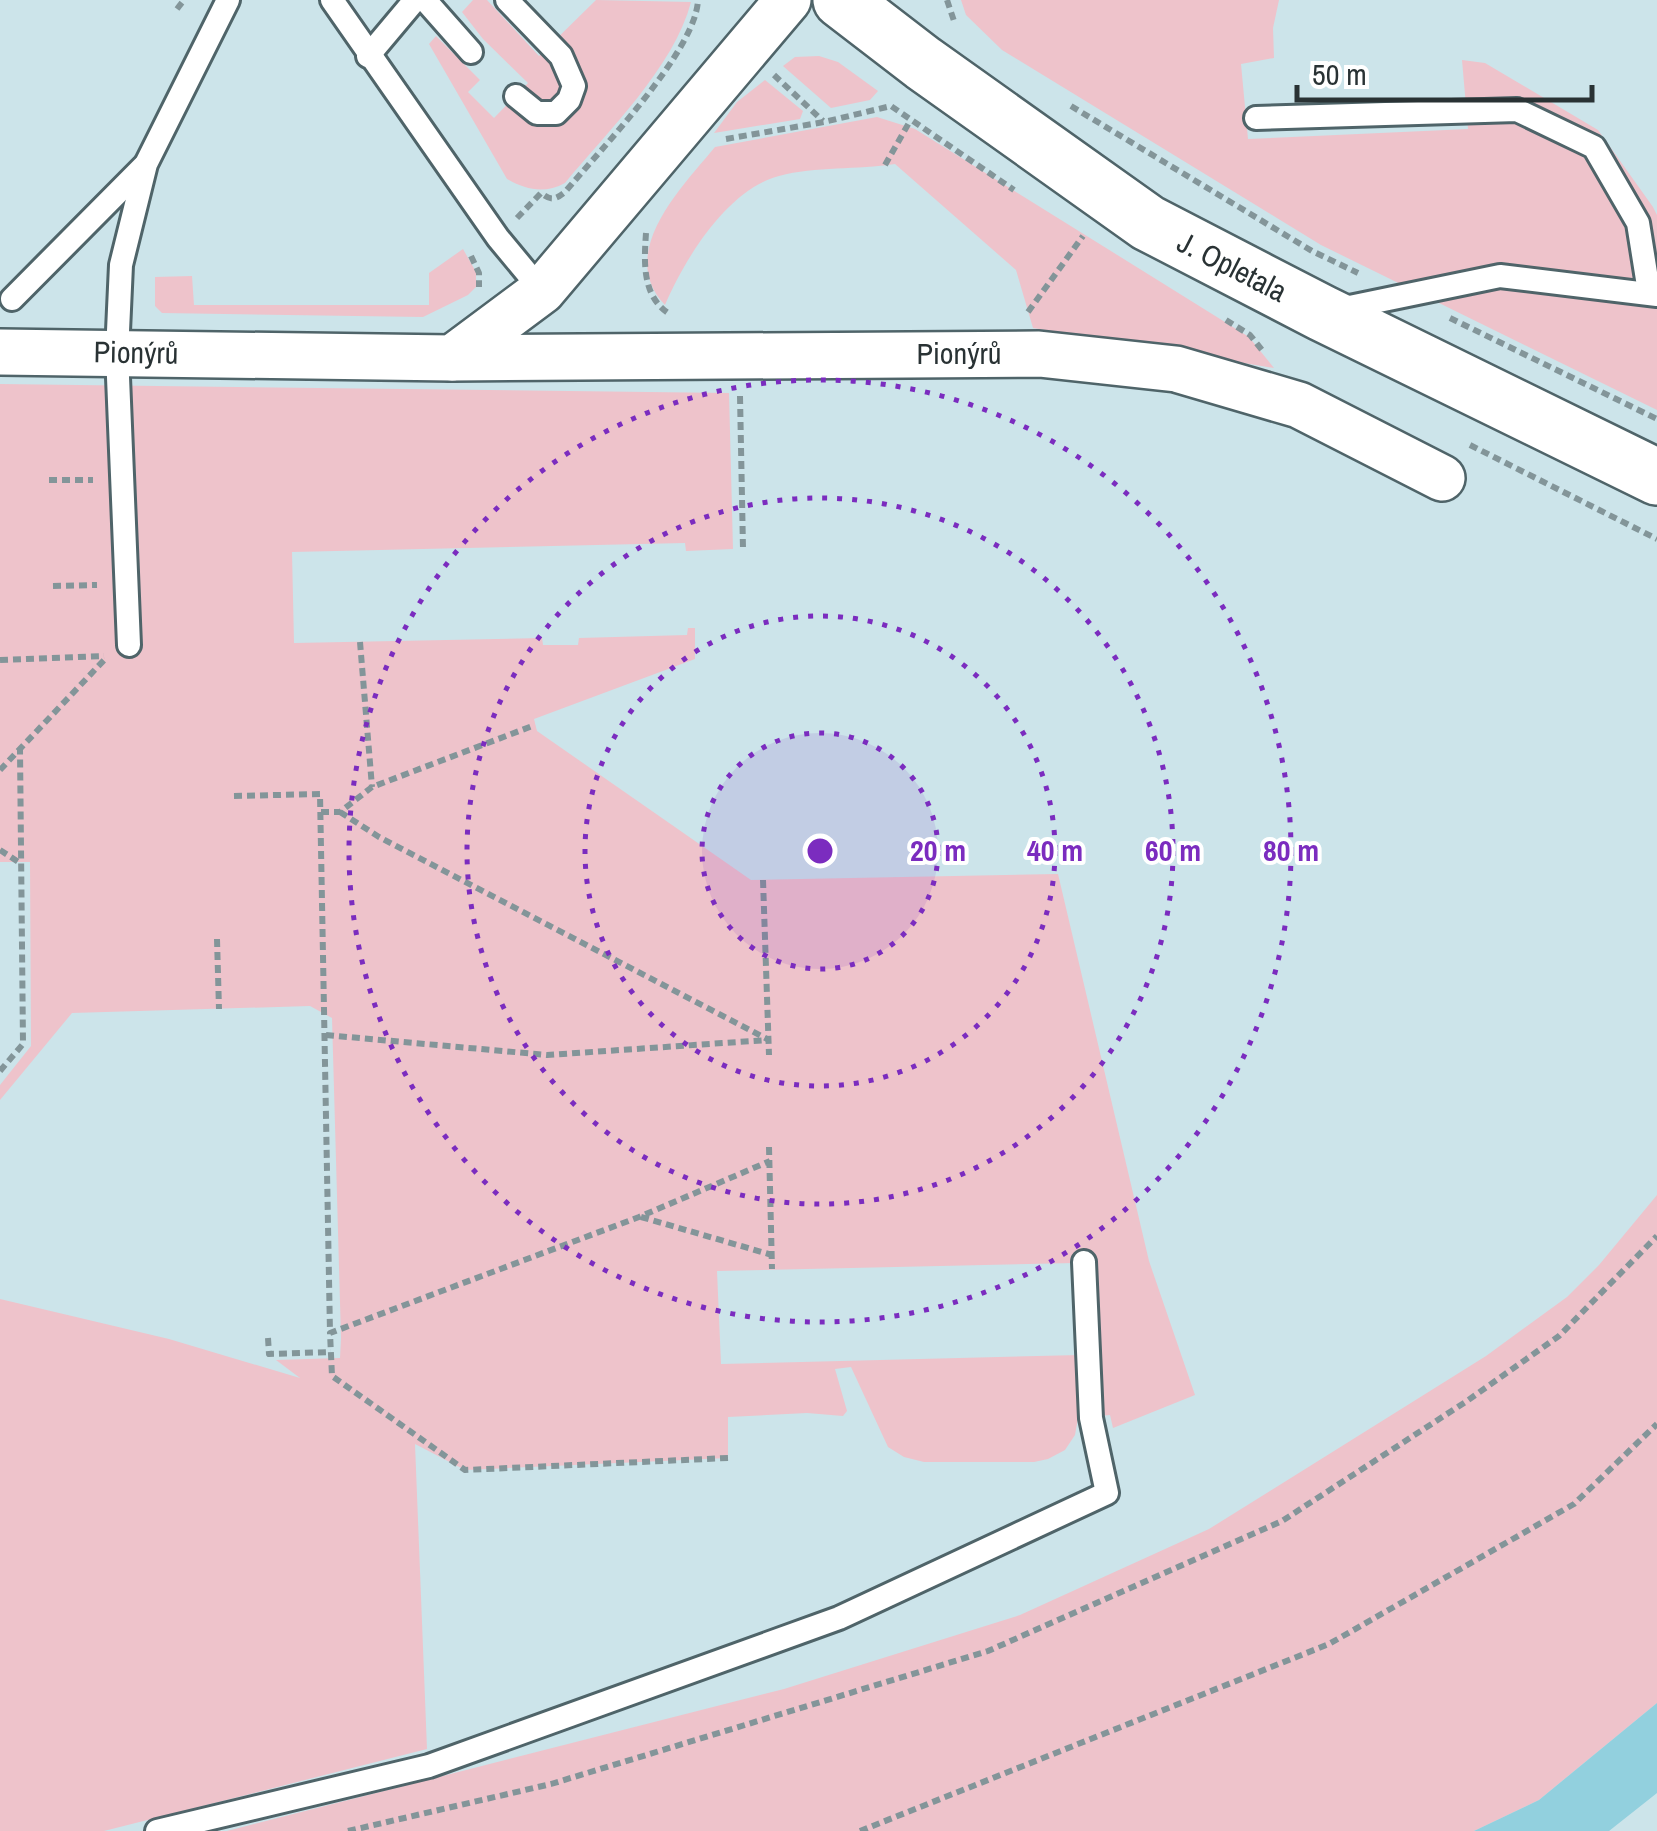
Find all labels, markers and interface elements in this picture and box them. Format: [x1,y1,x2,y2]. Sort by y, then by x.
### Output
scale bar [1297,40,1592,102]
text: 50 m [1312,54,1367,94]
street label: J. Opletala [1171,222,1294,311]
street label: Pionýrů [93,331,179,373]
street label: Pionýrů [917,333,1001,373]
text: 20 m [910,830,966,870]
text: 40 m [1027,830,1083,870]
text: 60 m [1145,830,1201,870]
text: 80 m [1263,830,1319,870]
centre of rings [802,833,838,869]

